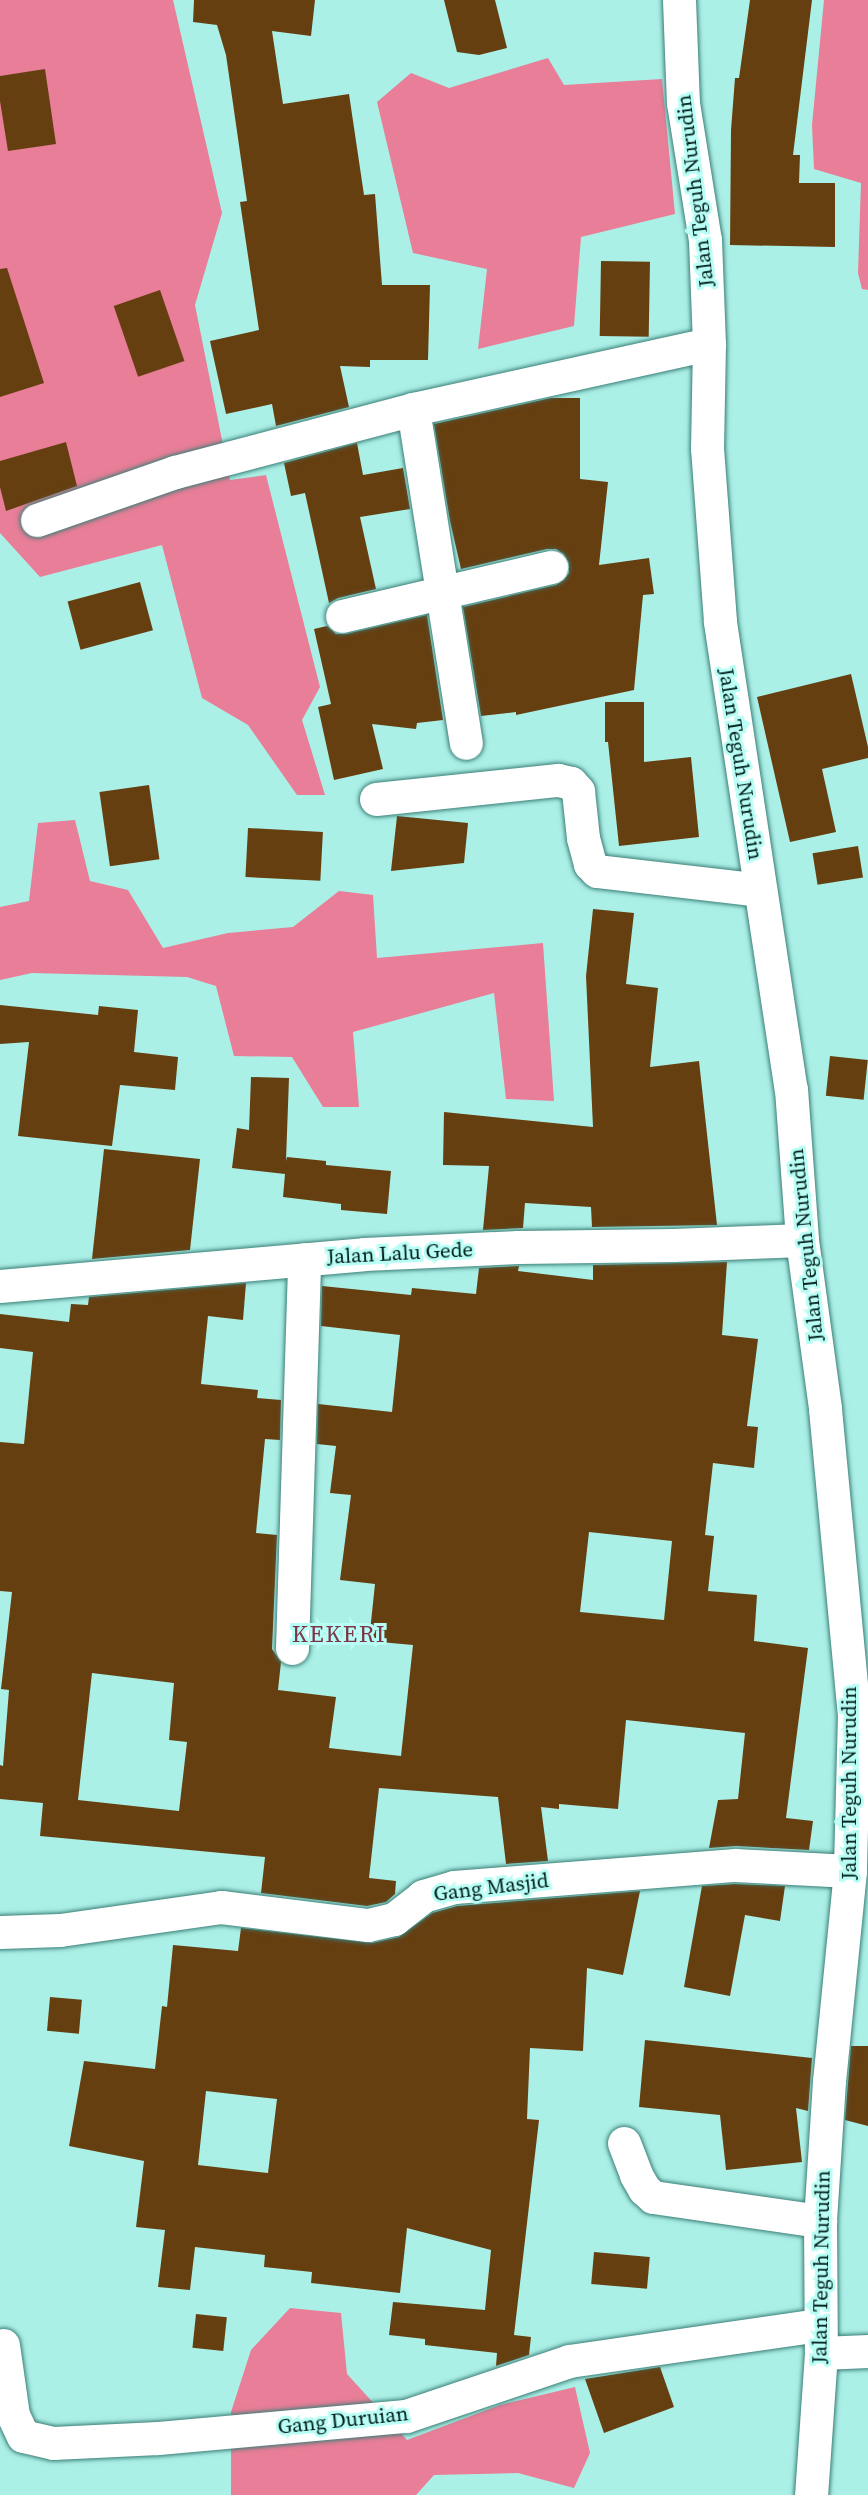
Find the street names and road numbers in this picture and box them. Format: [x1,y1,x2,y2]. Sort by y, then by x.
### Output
street label: Jalan Teguh Nurudin [671,93,719,289]
street label: Jalan Teguh Nurudin [713,666,769,862]
street label: Jalan Teguh Nurudin [783,1147,829,1343]
street label: Jalan Lalu Gede [326,1237,474,1269]
street label: Jalan Teguh Nurudin [836,1686,862,1880]
street label: Gang Masjid [432,1867,550,1907]
street label: Jalan Teguh Nurudin [807,2170,835,2364]
street label: Gang Duruian [276,2401,410,2439]

